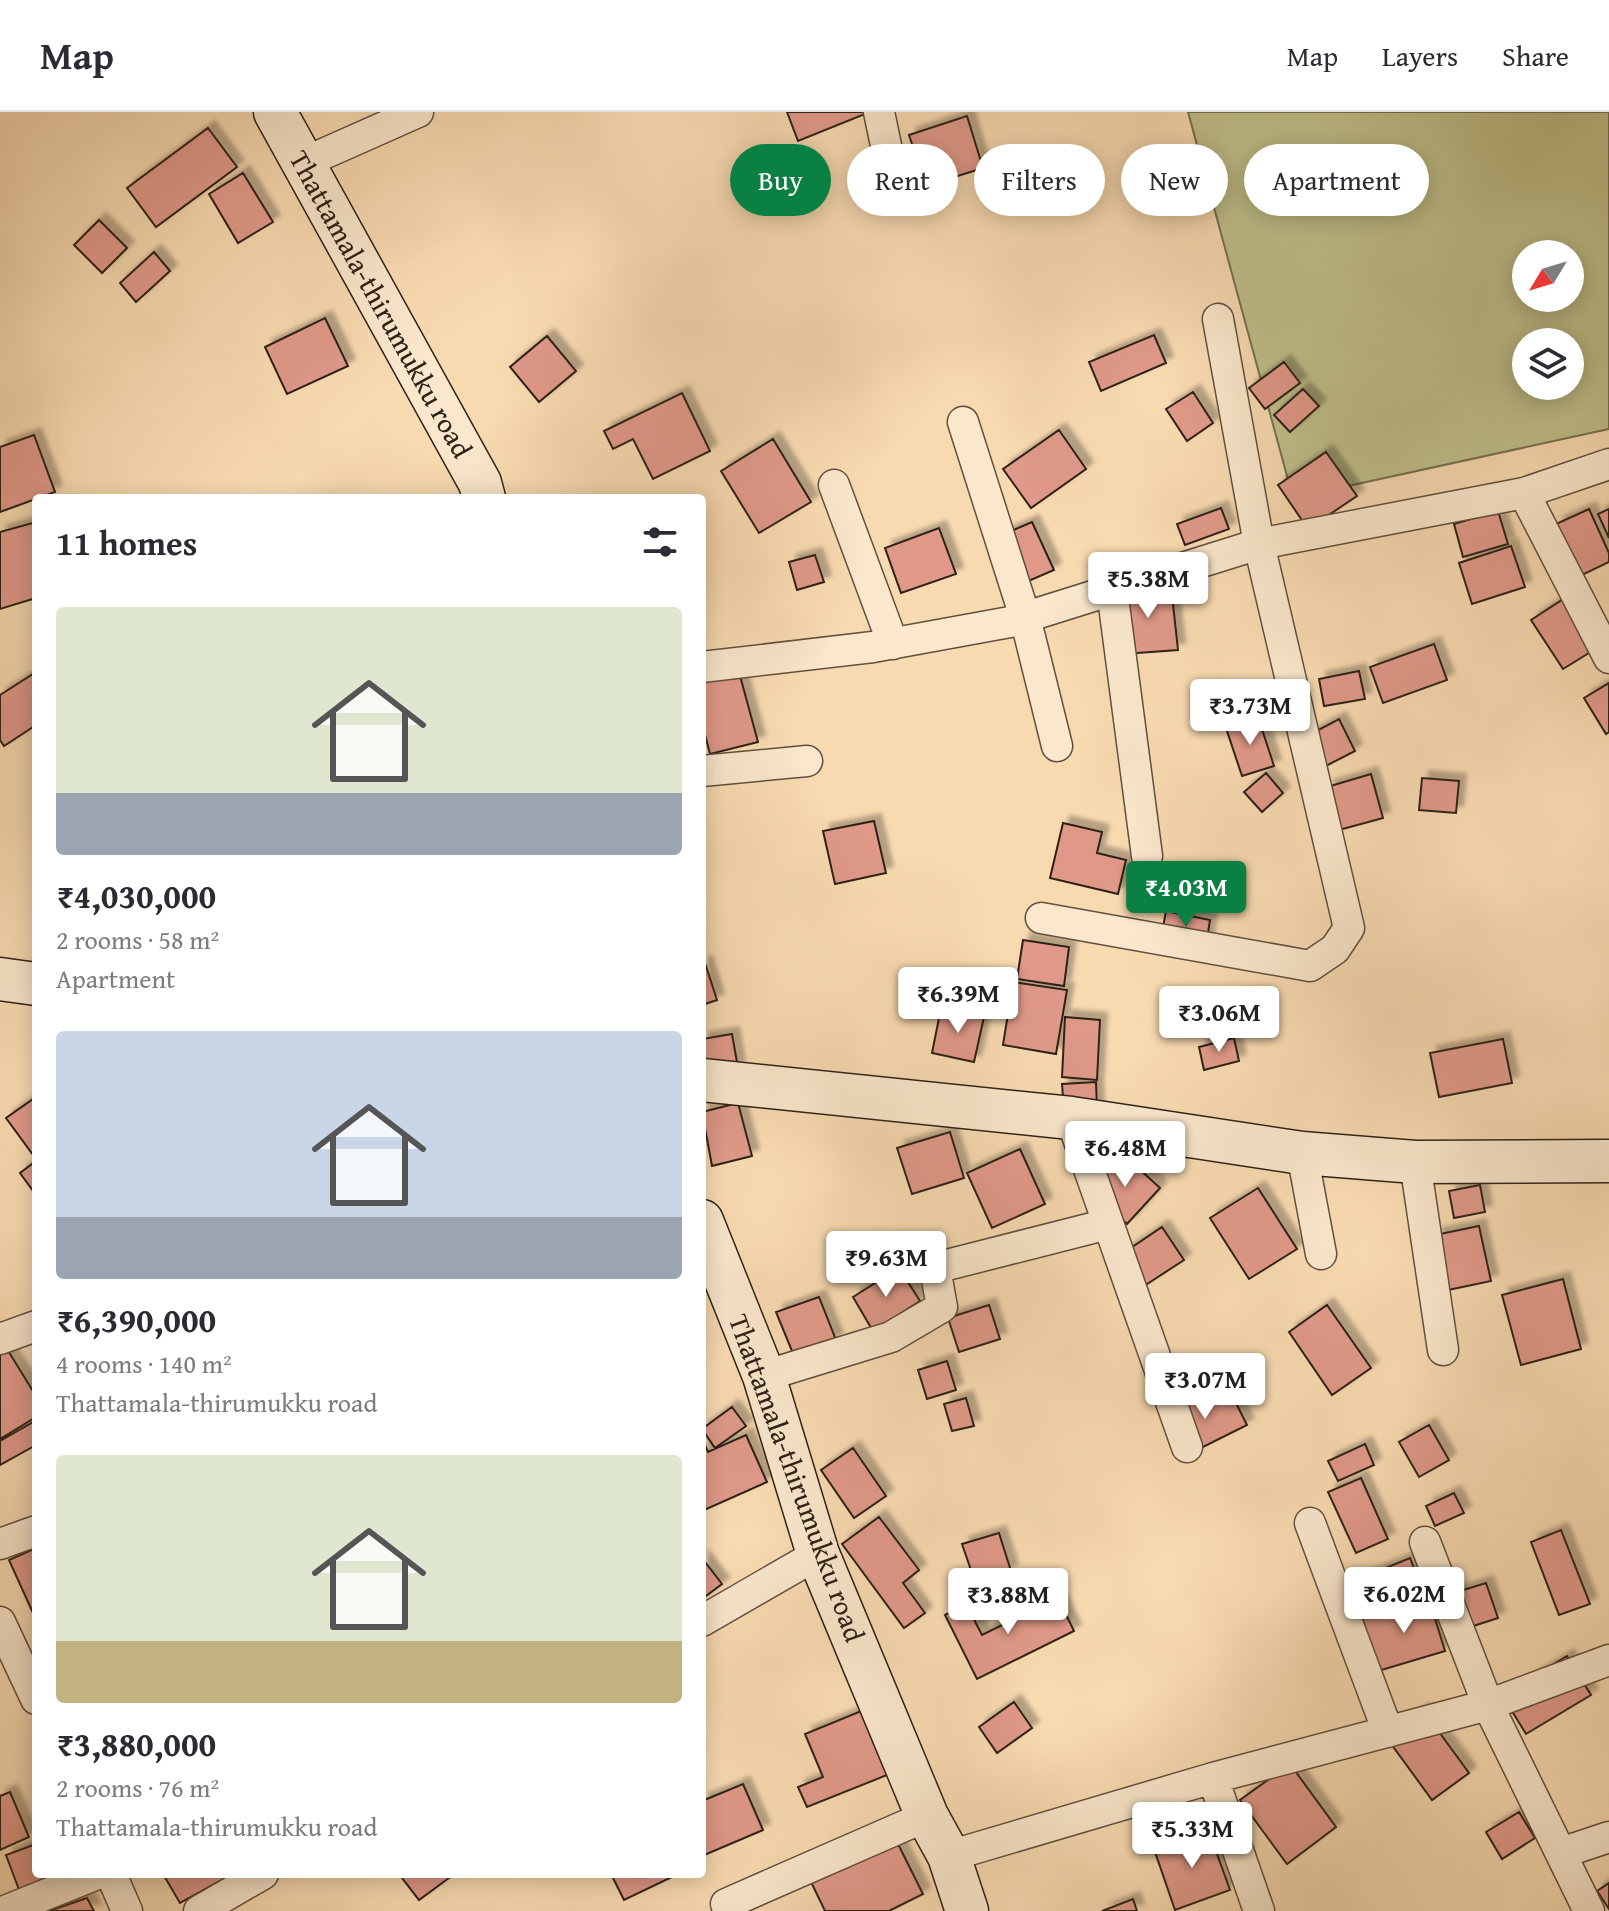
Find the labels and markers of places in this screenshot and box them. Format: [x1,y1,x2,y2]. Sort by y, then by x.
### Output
pin: ₹5.38M [1083,552,1213,620]
pin: ₹3.73M [1185,679,1315,747]
pin: ₹4.03M [1121,861,1251,929]
pin: ₹6.39M [893,967,1023,1035]
pin: ₹3.06M [1154,986,1284,1054]
pin: ₹6.48M [1060,1121,1190,1189]
pin: ₹9.63M [821,1231,951,1299]
pin: ₹3.07M [1140,1353,1270,1421]
pin: ₹6.02M [1339,1567,1469,1635]
pin: ₹3.88M [943,1568,1073,1636]
pin: ₹5.33M [1127,1802,1257,1870]

